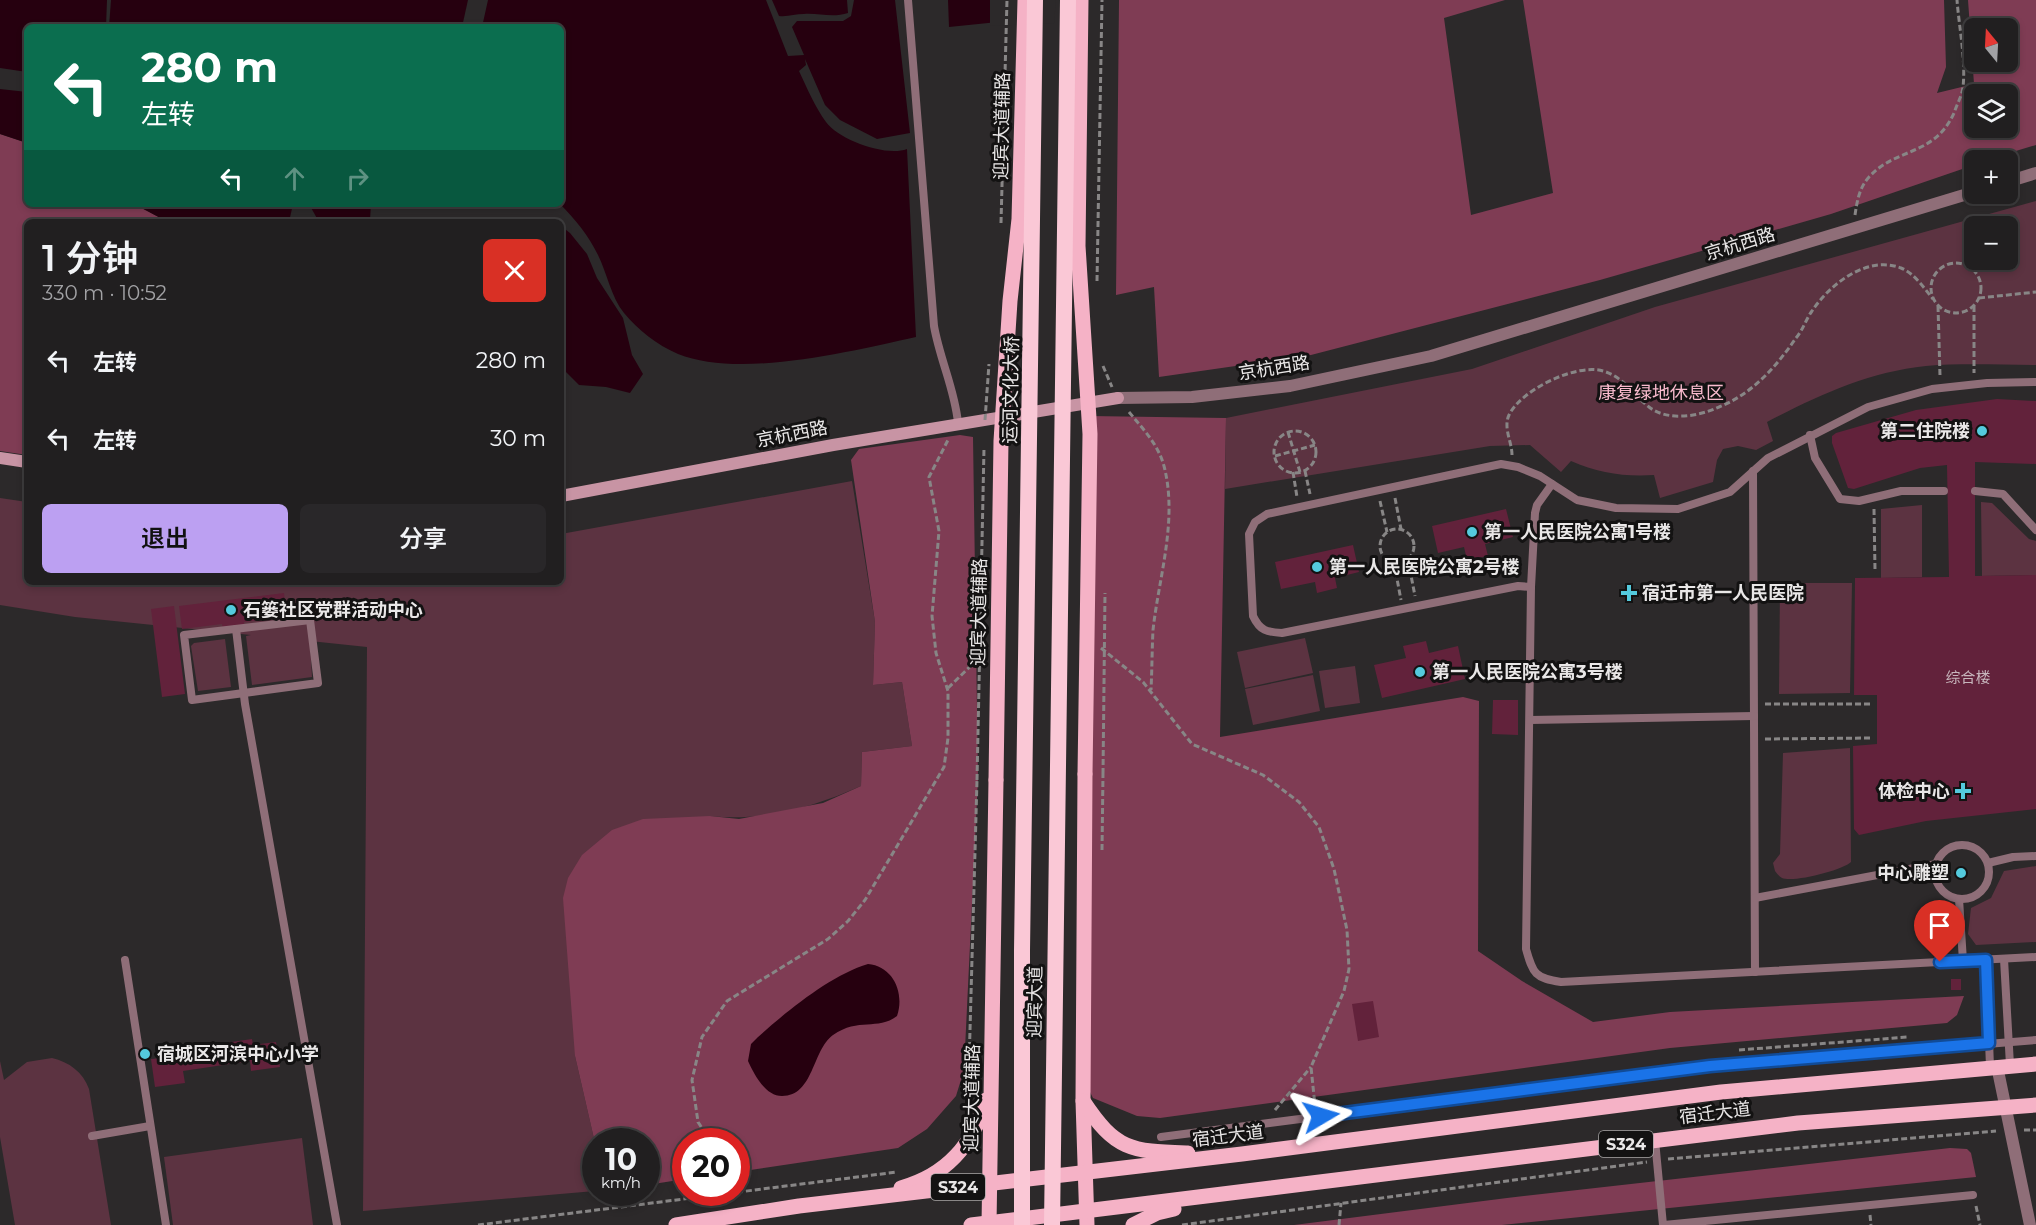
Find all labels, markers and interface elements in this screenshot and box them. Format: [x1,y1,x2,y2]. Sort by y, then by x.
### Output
north arrow [1964,18,2018,72]
map controls [1964,18,2018,270]
text: 280 m [141,41,278,93]
icon: left [42,48,120,126]
street label: 迎宾大道辅路 [990,72,1014,180]
button: layers [1964,84,2018,138]
text: 左转 [141,98,195,131]
button: + [1964,150,2018,204]
icon: left [215,162,248,195]
icon: ahead [278,162,311,195]
icon: right [341,162,374,195]
button: − [1964,216,2018,270]
street label: 京杭西路 [1702,223,1778,265]
text: 1 分钟 [42,236,138,280]
button: close [483,239,546,302]
text: 330 m · 10:52 [42,281,167,305]
street label: 运河文化大桥 [999,336,1023,444]
icon: left [42,344,75,377]
text: 280 m [476,347,546,374]
text: 左转 [93,349,137,376]
street label: 京杭西路 [1237,352,1311,384]
park label: 康复绿地休息区 [1598,382,1724,404]
street label: 京杭西路 [755,416,829,452]
place label: 第二住院楼 [1880,420,1970,442]
icon: left [42,422,75,455]
marker: 第二住院楼 [1975,424,1989,438]
text: 30 m [490,425,546,452]
text: 左转 [93,427,137,454]
button: 退出 [42,504,288,573]
button: 分享 [300,504,546,573]
place label: 第一人民医院公寓1号楼 [1484,521,1671,543]
marker: 第一人民医院公寓1号楼 [1465,525,1479,539]
place label: 第一人民医院公寓2号楼 [1329,556,1520,578]
street label: 迎宾大道辅路 [967,558,991,666]
marker: 第一人民医院公寓2号楼 [1310,560,1324,574]
place label: 宿迁市第一人民医院 [1642,582,1804,604]
marker: 宿迁市第一人民医院 [1620,584,1638,602]
place label: 石篓社区党群活动中心 [243,599,423,621]
marker: 石篓社区党群活动中心 [224,603,238,617]
place label: 第一人民医院公寓3号楼 [1432,661,1623,683]
marker: 第一人民医院公寓3号楼 [1413,665,1427,679]
house number: 综合楼 [1945,668,1991,687]
place label: 体检中心 [1878,780,1950,802]
marker: 体检中心 [1954,782,1972,800]
place label: 中心雕塑 [1877,862,1949,884]
marker: 中心雕塑 [1954,866,1968,880]
pin [1914,900,1965,962]
icon: arrive [1923,909,1956,942]
street label: 迎宾大道 [1023,966,1047,1038]
place label: 宿城区河滨中心小学 [157,1043,319,1065]
street label: 迎宾大道辅路 [960,1044,984,1152]
marker: 宿城区河滨中心小学 [138,1047,152,1061]
position arrow [1289,1084,1353,1148]
street label: 宿迁大道 [1678,1098,1752,1128]
street label: 宿迁大道 [1191,1121,1265,1151]
speed limit sign: 20 [672,1128,750,1206]
road number: S324 [1599,1131,1653,1157]
text: 10 [605,1141,637,1178]
text: km/h [601,1173,641,1192]
road number: S324 [931,1174,985,1200]

